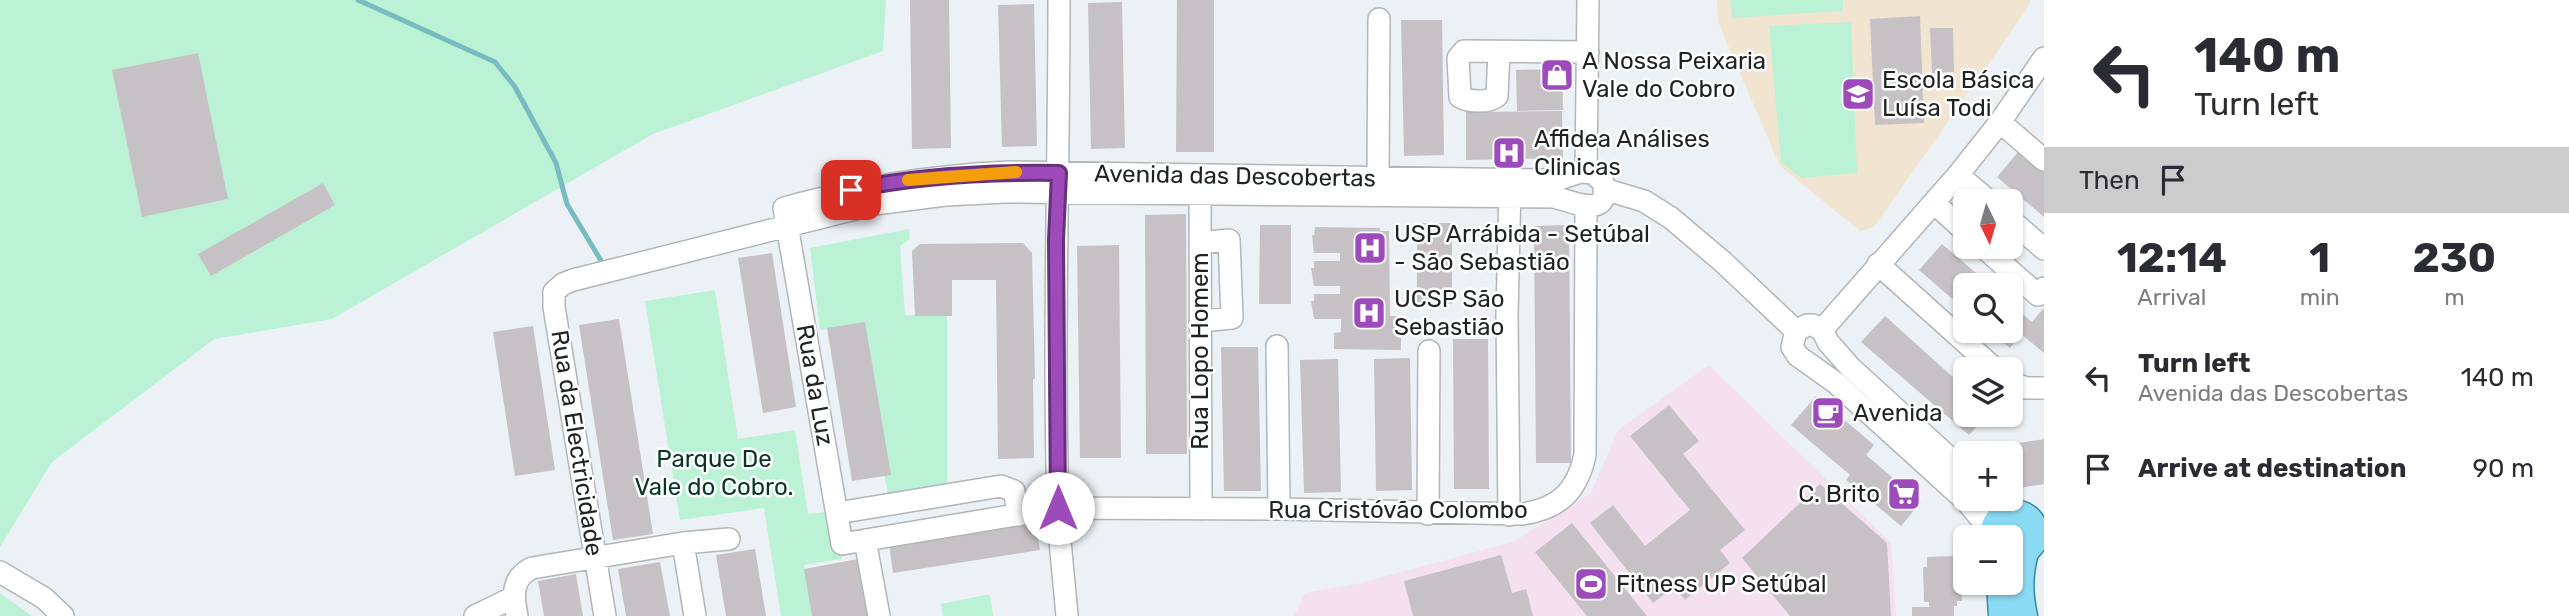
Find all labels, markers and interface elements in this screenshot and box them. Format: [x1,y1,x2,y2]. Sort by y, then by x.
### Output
text: 140 m [2194,26,2340,84]
icon: left [2079,28,2170,119]
place label: A Nossa Peixaria Vale do Cobro [1582,47,1766,103]
shop icon: A Nossa Peixaria Vale do Cobro [1538,56,1576,94]
place label: Escola Básica Luísa Todi [1882,66,2035,122]
school or university icon: Escola Básica Luísa Todi [1839,75,1877,113]
text: Turn left [2194,85,2319,123]
place label: Affidea Análises Clinicas [1534,125,1710,181]
hospital icon: Affidea Análises Clinicas [1490,134,1528,172]
pin [821,160,881,220]
street label: Avenida das Descobertas [1094,160,1376,192]
icon: arrive [2154,161,2192,199]
text: Then [2079,165,2140,196]
icon: arrive [832,171,870,209]
north arrow [1953,189,2023,259]
map controls [1953,189,2023,595]
place label: USP Arrábida - Setúbal - São Sebastião [1394,220,1650,276]
hospital icon: USP Arrábida - Setúbal - São Sebastião [1351,229,1389,267]
text: 12:14 [2117,233,2227,283]
text: 1 [2309,233,2330,283]
text: 230 [2413,233,2496,283]
street label: Rua Lopo Homem [1186,252,1214,450]
button: search [1953,273,2023,343]
text: Arrival [2137,283,2206,311]
text: min [2300,283,2340,311]
text: m [2444,283,2465,311]
place label: UCSP São Sebastião [1394,285,1504,341]
hospital icon: UCSP São Sebastião [1350,294,1388,332]
street label: Rua da Luz [791,322,839,448]
street label: Rua da Electricidade [545,328,609,558]
text: Turn left [2138,348,2250,379]
button: layers [1953,357,2023,427]
icon: left [2079,359,2117,397]
text: 140 m [2461,362,2534,393]
text: Avenida das Descobertas [2138,379,2408,407]
cafe icon: Avenida [1809,394,1847,432]
place label: Avenida [1853,399,1943,427]
button: + [1953,441,2023,511]
park label: Parque De Vale do Cobro. [634,445,794,501]
icon: arrive [2079,450,2117,488]
text: Arrive at destination [2138,453,2406,484]
text: 90 m [2473,453,2534,484]
position arrow [1021,471,1095,545]
supermarket icon: C. Brito [1885,475,1923,513]
place label: C. Brito [1798,480,1880,508]
street label: Rua Cristóvão Colombo [1268,496,1528,524]
button: − [1953,525,2023,595]
sports icon: Fitness UP Setúbal [1572,565,1610,603]
place label: Fitness UP Setúbal [1616,570,1827,598]

